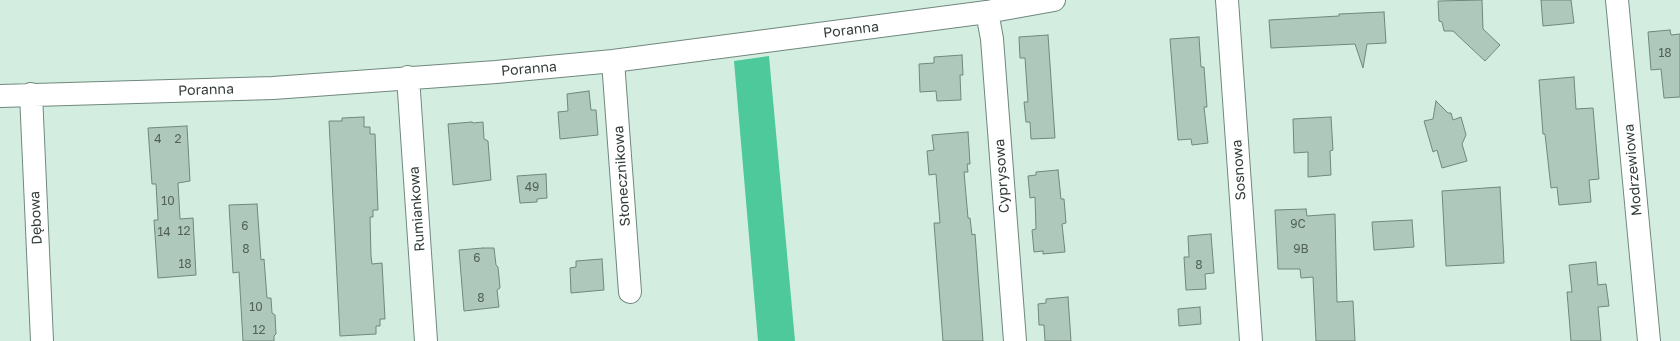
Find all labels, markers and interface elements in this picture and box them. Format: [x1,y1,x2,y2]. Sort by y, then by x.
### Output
street label: Poranna [822,18,880,42]
house number: 18 [1658,46,1672,60]
street label: Poranna [500,58,558,80]
street label: Poranna [178,81,234,99]
street label: Modrzewiowa [1621,123,1645,217]
street label: Słonecznikowa [610,125,634,227]
house number: 4 [154,132,162,146]
house number: 2 [175,132,181,146]
street label: Cyprysowa [991,138,1013,214]
street label: Sosnowa [1229,139,1249,201]
street label: Rumiankowa [406,166,428,252]
house number: 49 [525,180,539,194]
street label: Dębowa [26,191,46,245]
house number: 10 [161,194,175,208]
house number: 9C [1290,217,1306,231]
house number: 6 [241,219,249,233]
house number: 12 [178,224,190,238]
house number: 14 [157,225,171,239]
house number: 8 [242,242,250,256]
house number: 9B [1293,242,1309,256]
house number: 6 [473,251,481,265]
house number: 18 [178,257,192,271]
house number: 8 [1195,258,1203,272]
house number: 8 [477,291,485,305]
house number: 10 [249,300,263,314]
house number: 12 [253,323,265,337]

